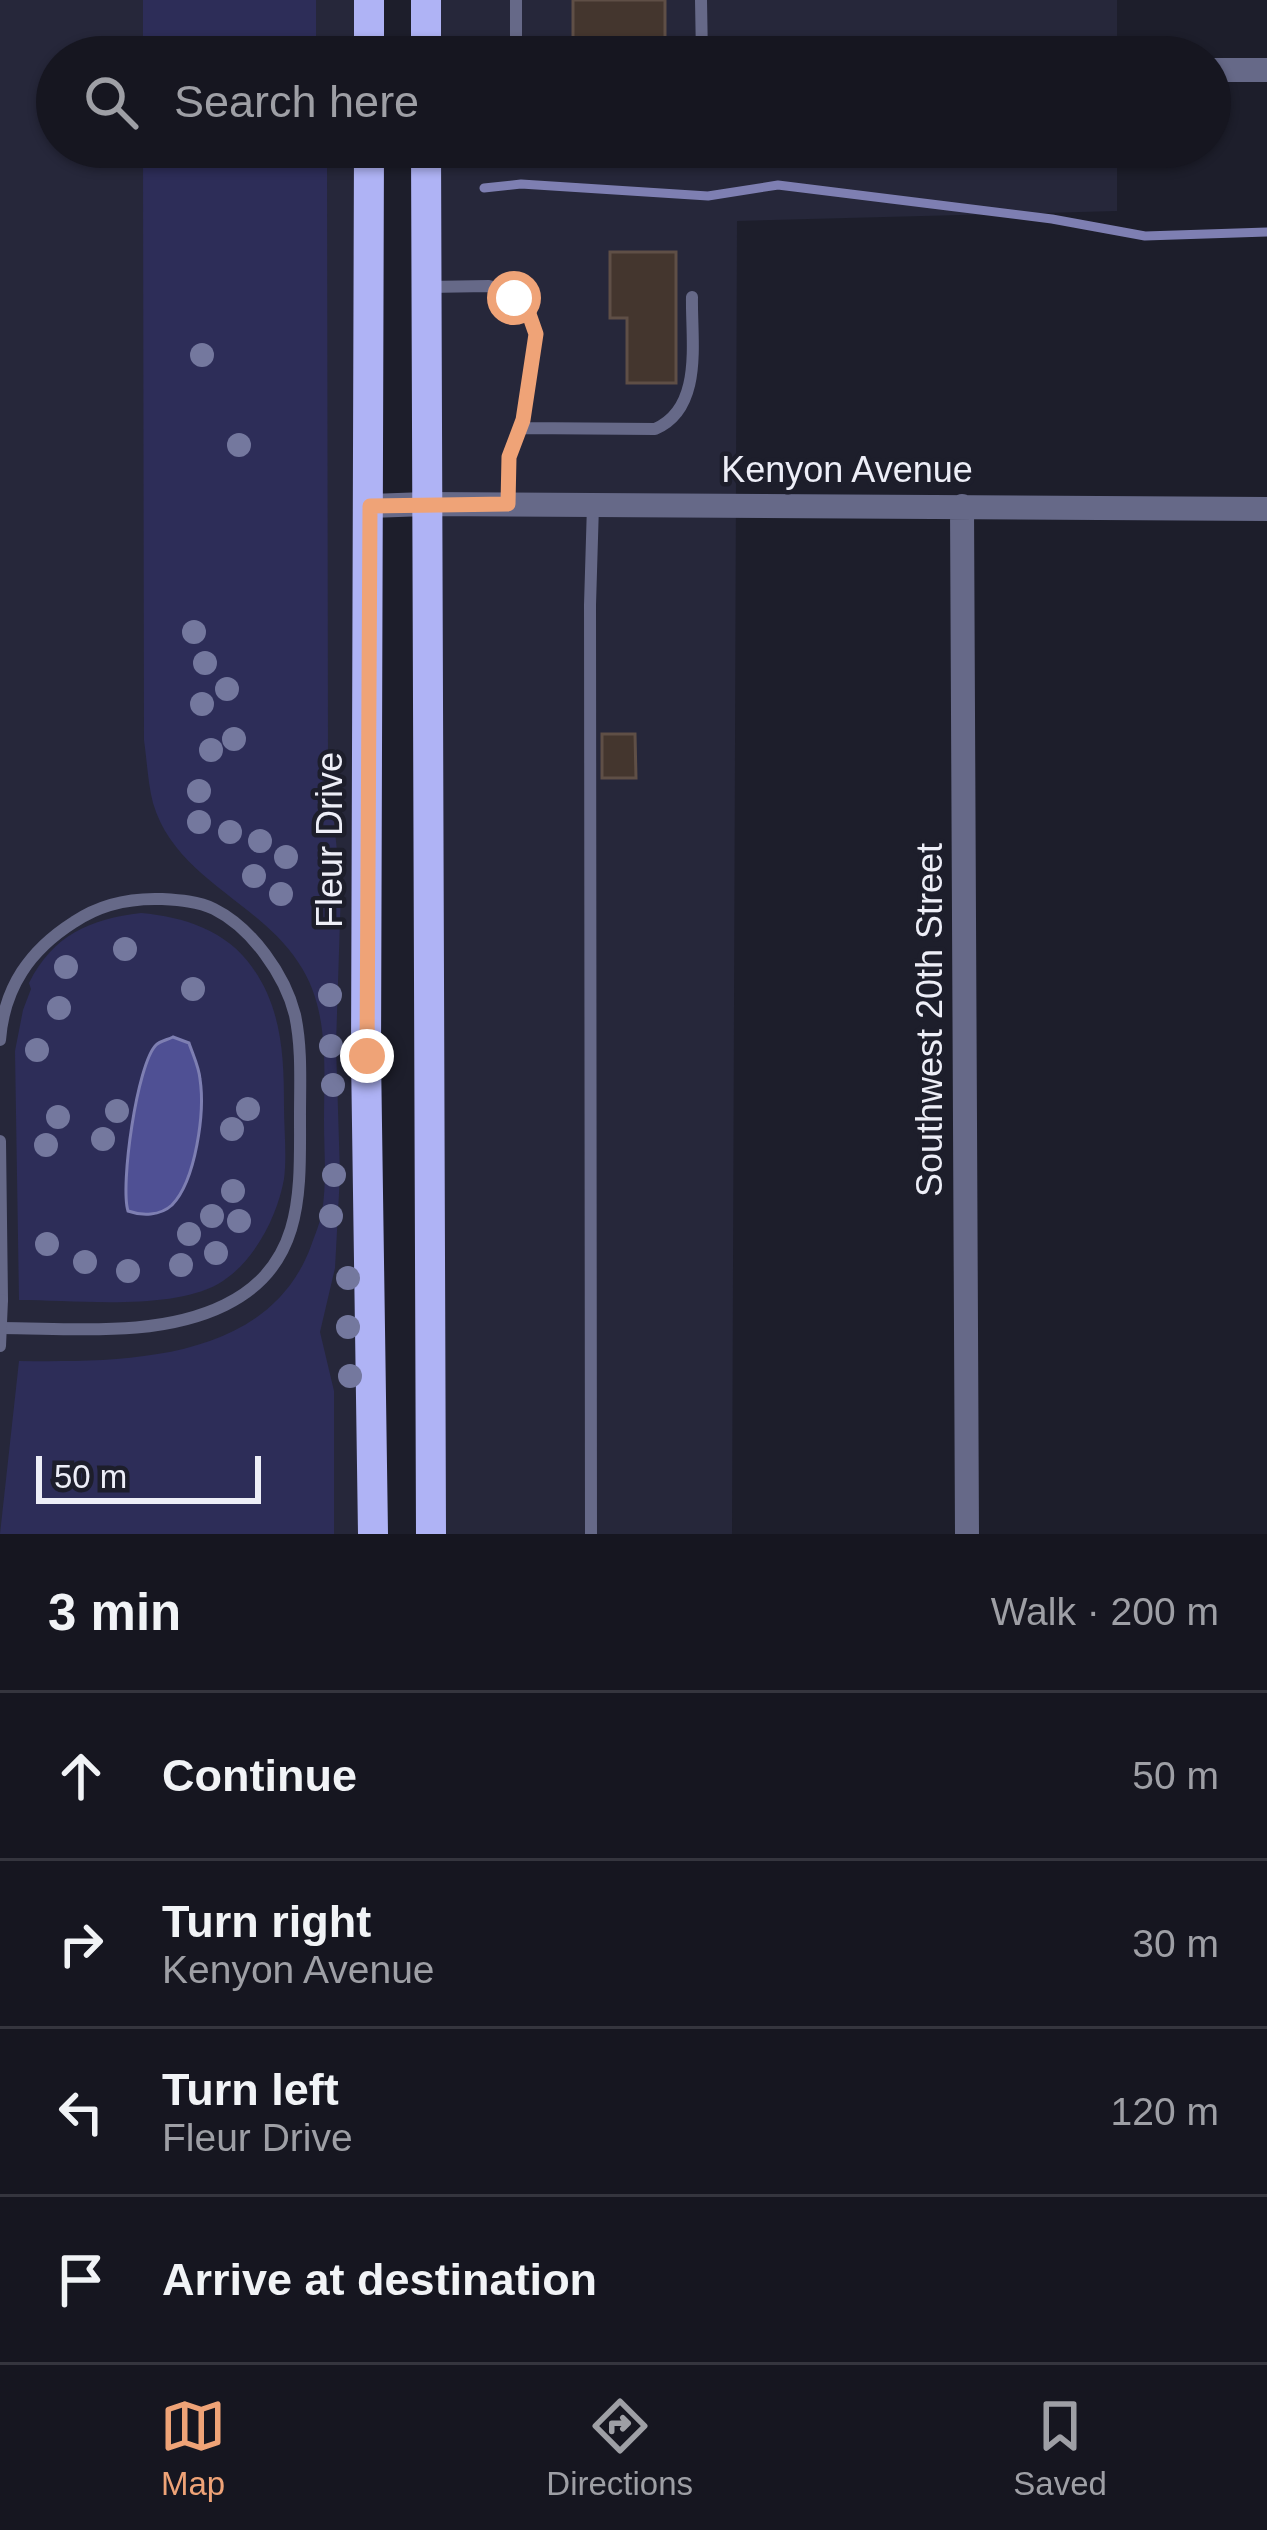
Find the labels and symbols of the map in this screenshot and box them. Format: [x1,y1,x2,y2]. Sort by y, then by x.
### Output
route start [487,271,541,325]
street label: Kenyon Avenue [721,449,973,490]
street label: Fleur Drive [309,752,350,928]
street label: Southwest 20th Street [909,843,950,1197]
route end [340,1029,394,1083]
scale bar [36,1450,261,1503]

